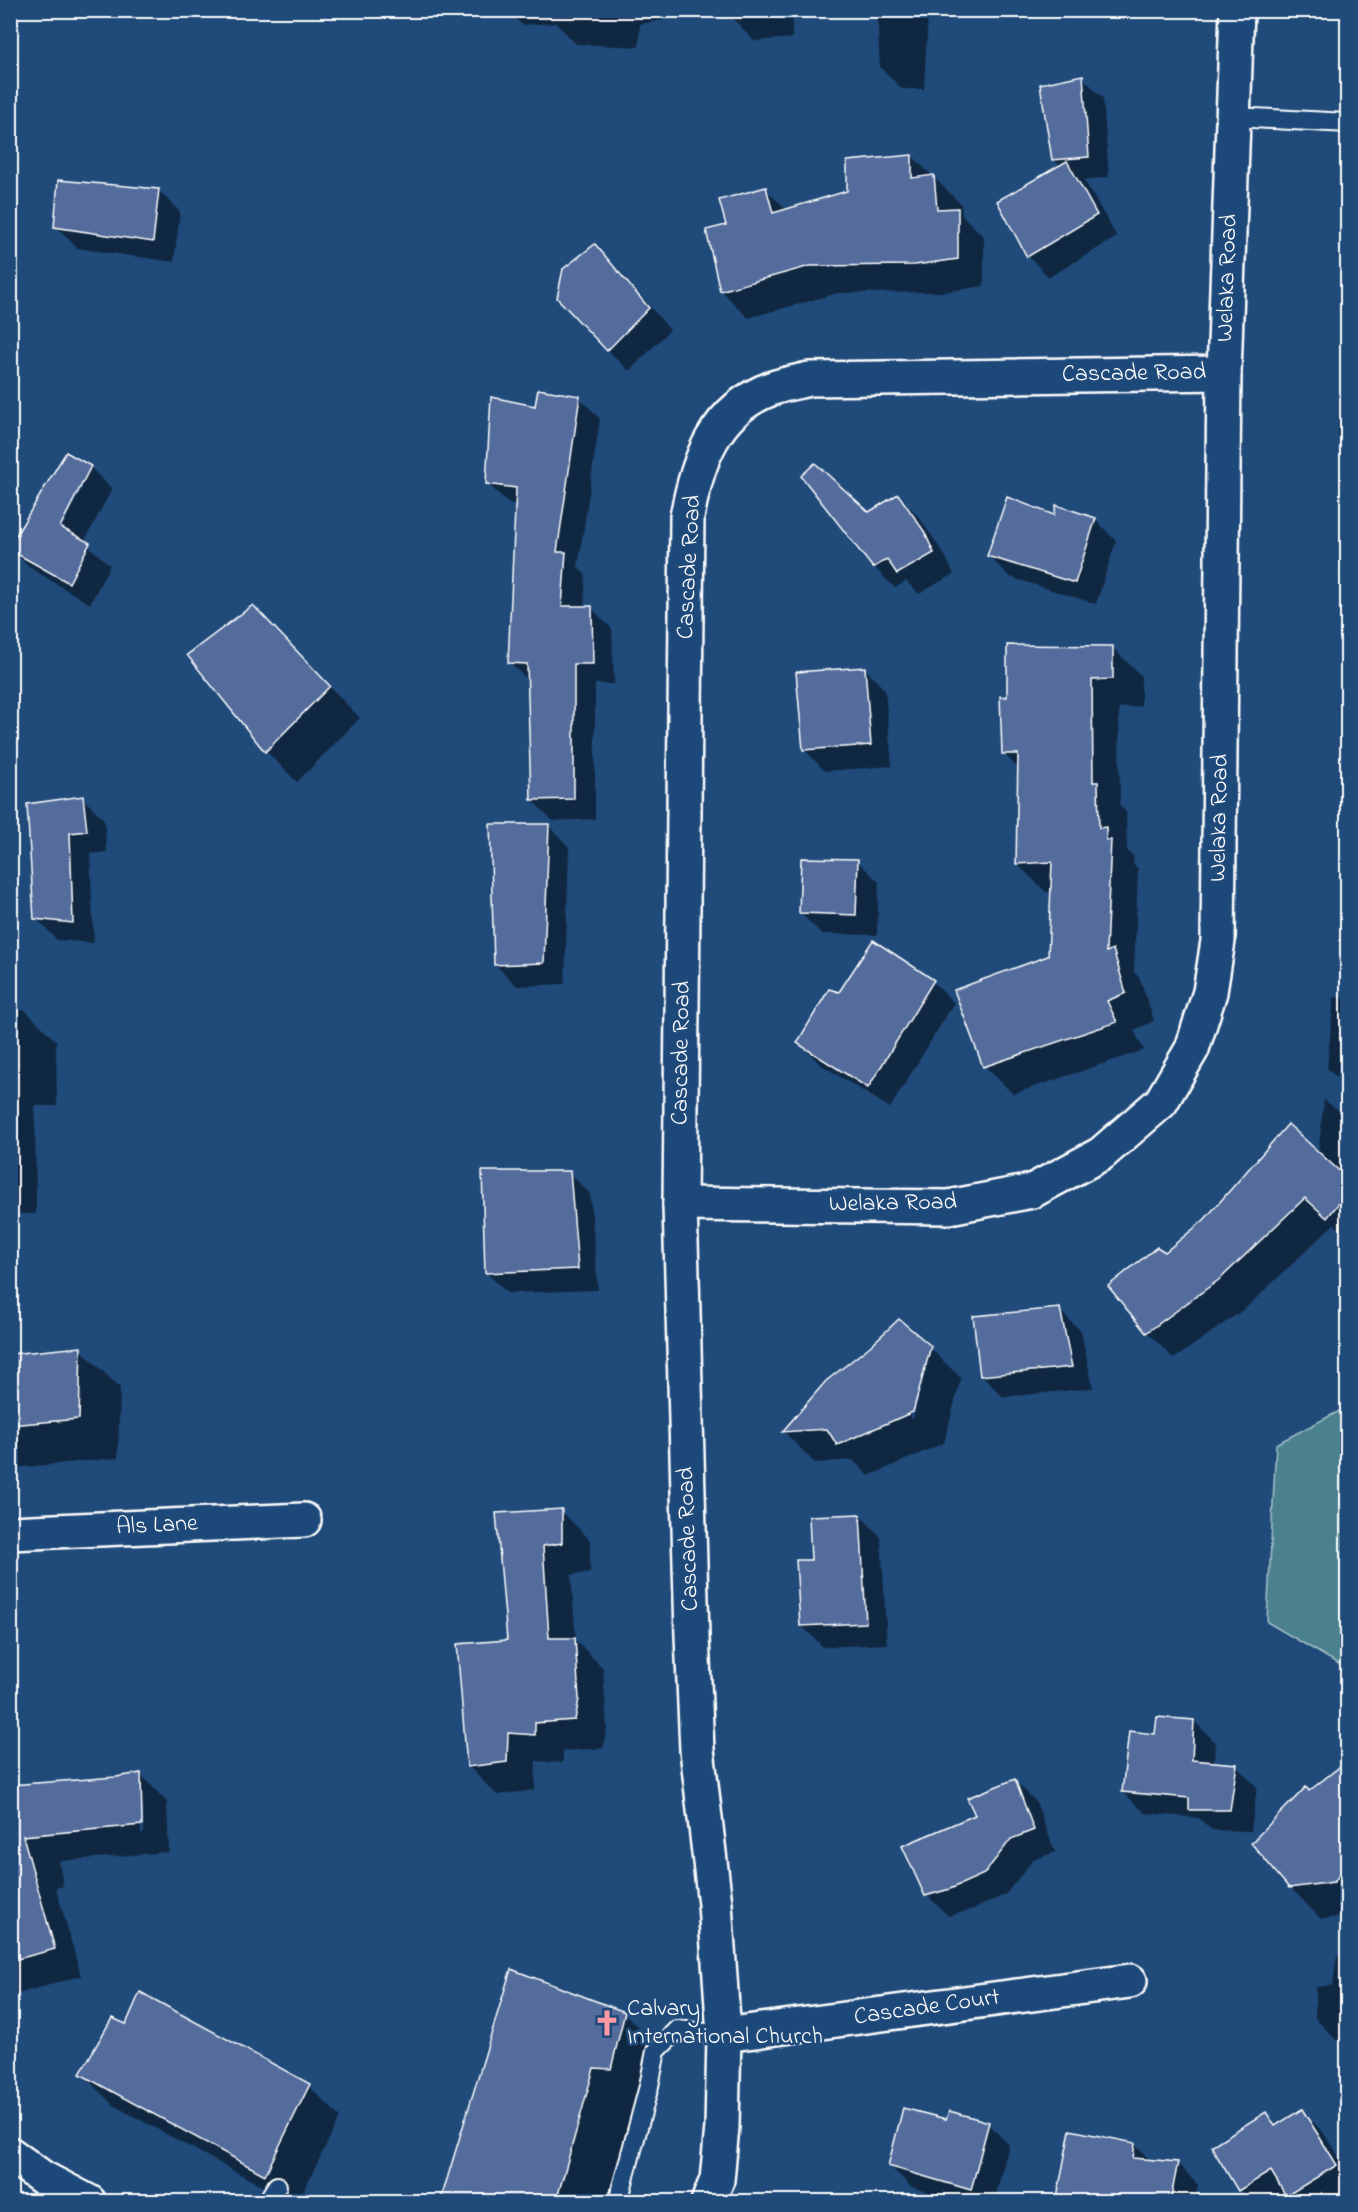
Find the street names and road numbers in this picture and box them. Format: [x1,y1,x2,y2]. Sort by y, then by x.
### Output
street label: Welaka Road [1208,213,1248,343]
street label: Cascade Road [1061,355,1207,393]
street label: Cascade Road [669,493,711,640]
street label: Welaka Road [1201,753,1239,882]
street label: Cascade Road [663,980,701,1126]
street label: Welaka Road [829,1185,958,1223]
street label: Cascade Road [669,1466,709,1612]
street label: Als Lane [115,1506,199,1546]
street label: Cascade Court [852,1980,1002,2036]

